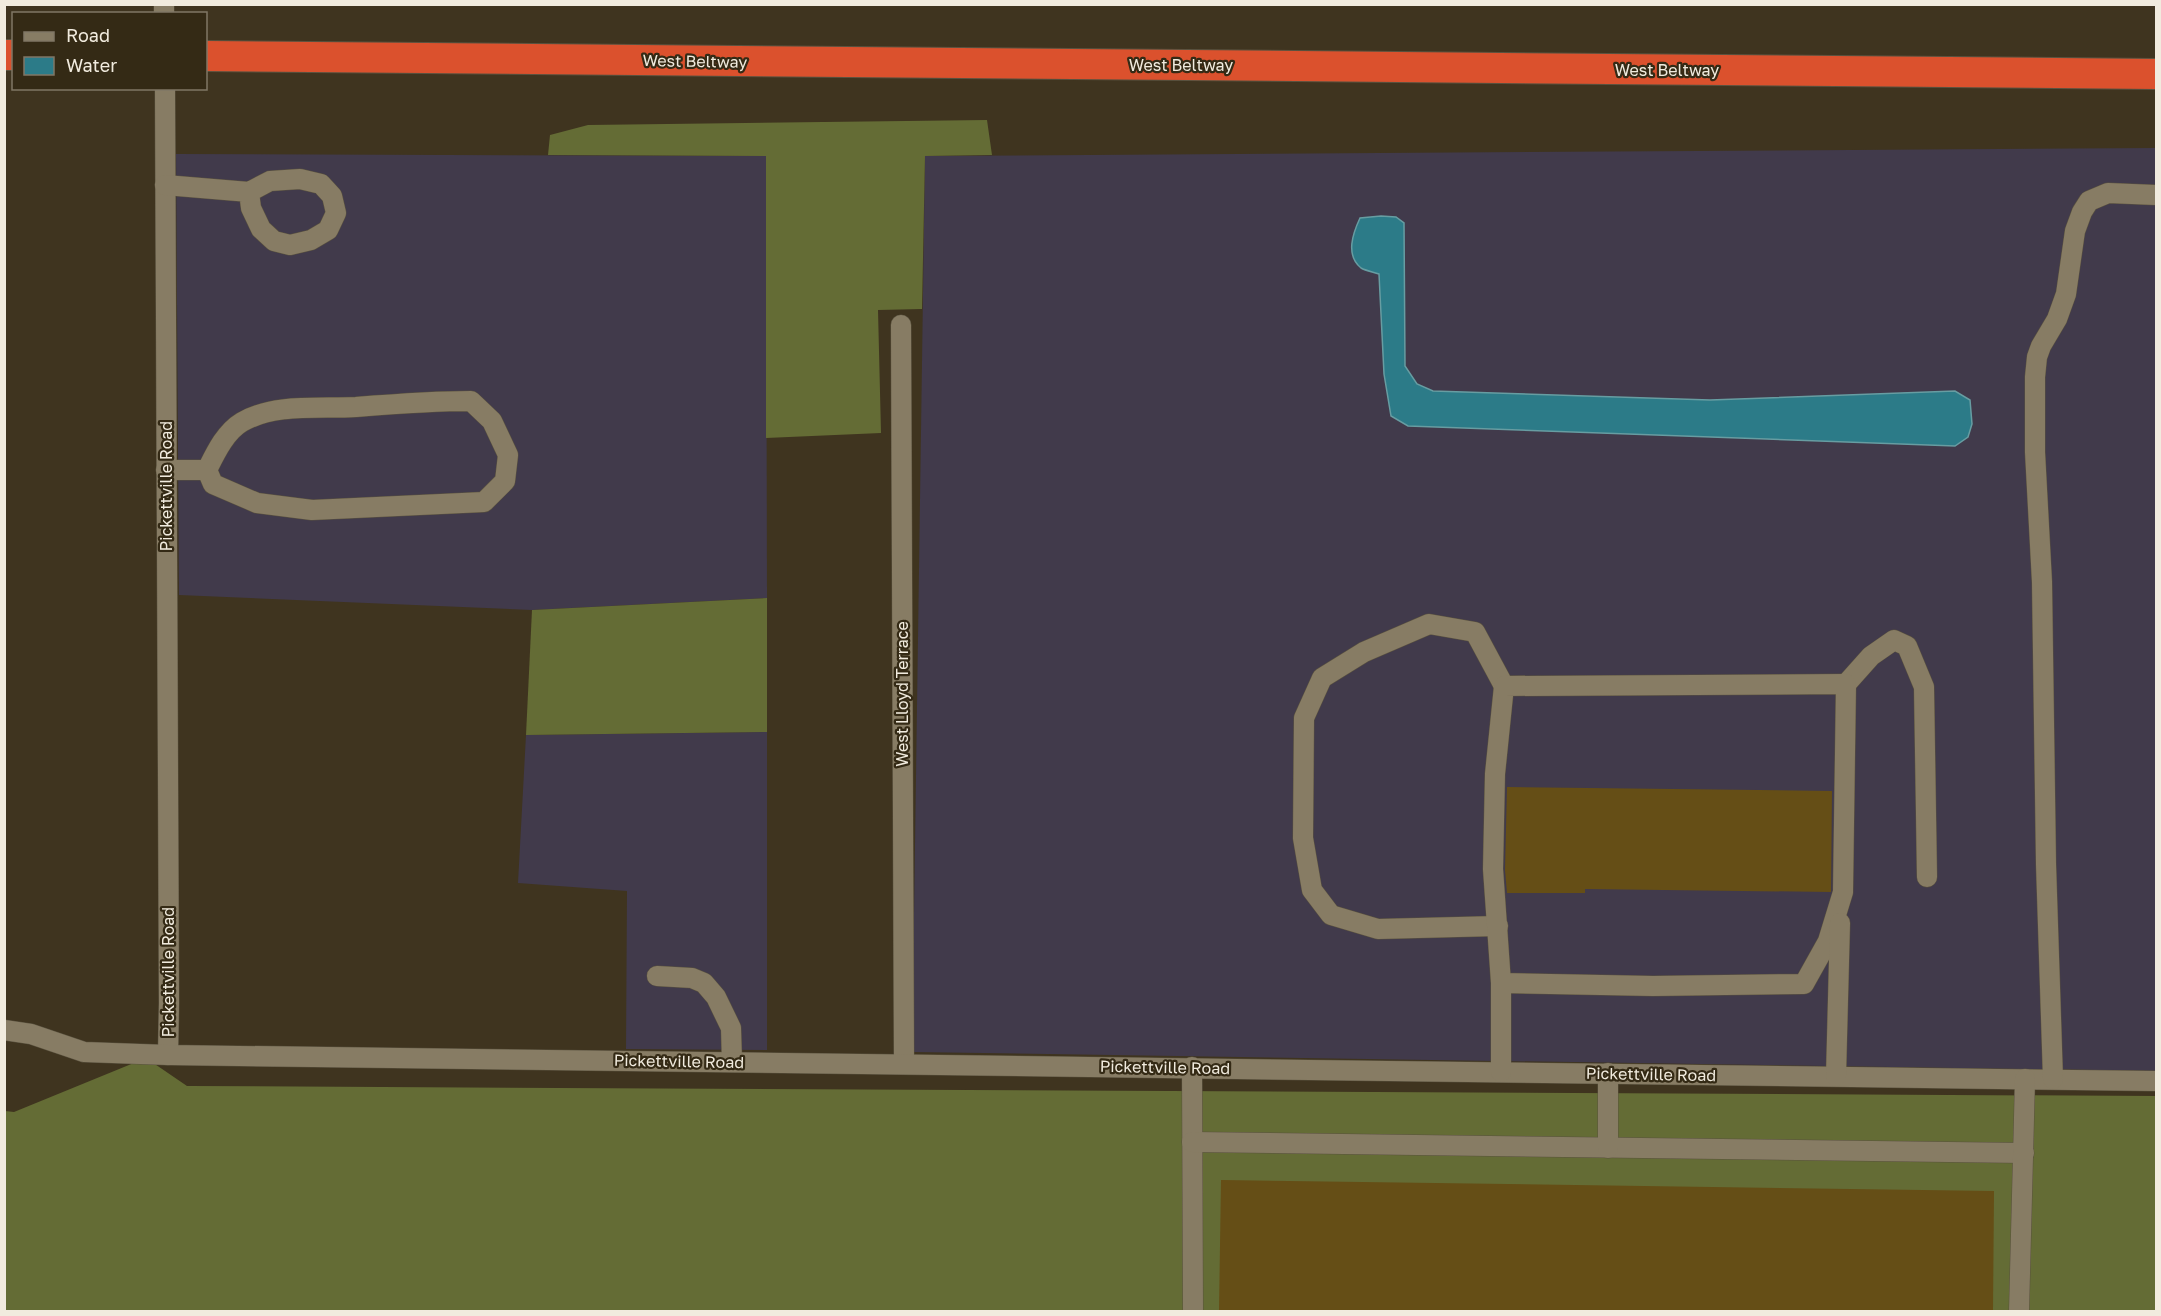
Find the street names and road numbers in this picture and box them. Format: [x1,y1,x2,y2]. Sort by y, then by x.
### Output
street label: West Beltway [643,50,747,72]
street label: West Beltway [1129,55,1233,75]
street label: West Beltway [1615,60,1719,80]
street label: Pickettville Road [156,421,176,551]
street label: West Lloyd Terrace [892,621,912,767]
street label: Pickettville Road [158,907,178,1037]
street label: Pickettville Road [614,1050,744,1072]
street label: Pickettville Road [1100,1056,1230,1078]
street label: Pickettville Road [1586,1063,1716,1085]

